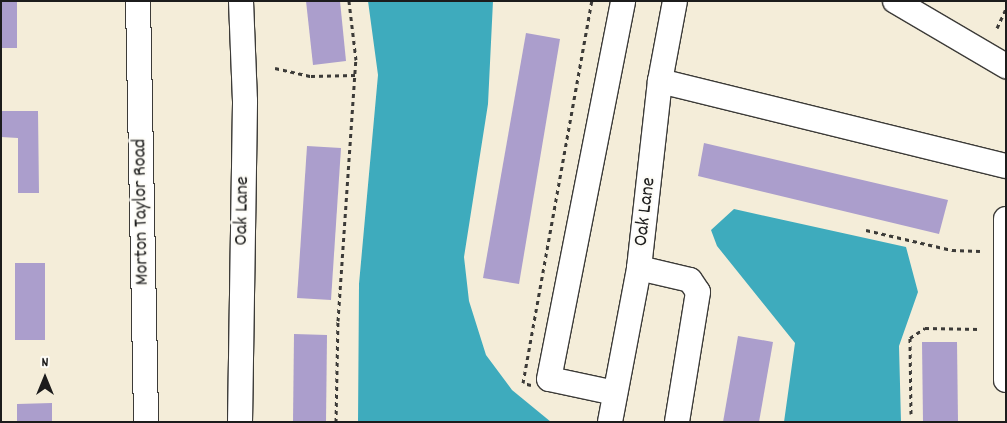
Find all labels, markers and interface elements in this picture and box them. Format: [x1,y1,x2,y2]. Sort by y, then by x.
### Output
street label: Morton Taylor Road [129,138,155,286]
street label: Oak Lane [230,176,256,246]
street label: Oak Lane [630,176,662,248]
north arrow [20,353,70,403]
text: N [42,353,48,373]

